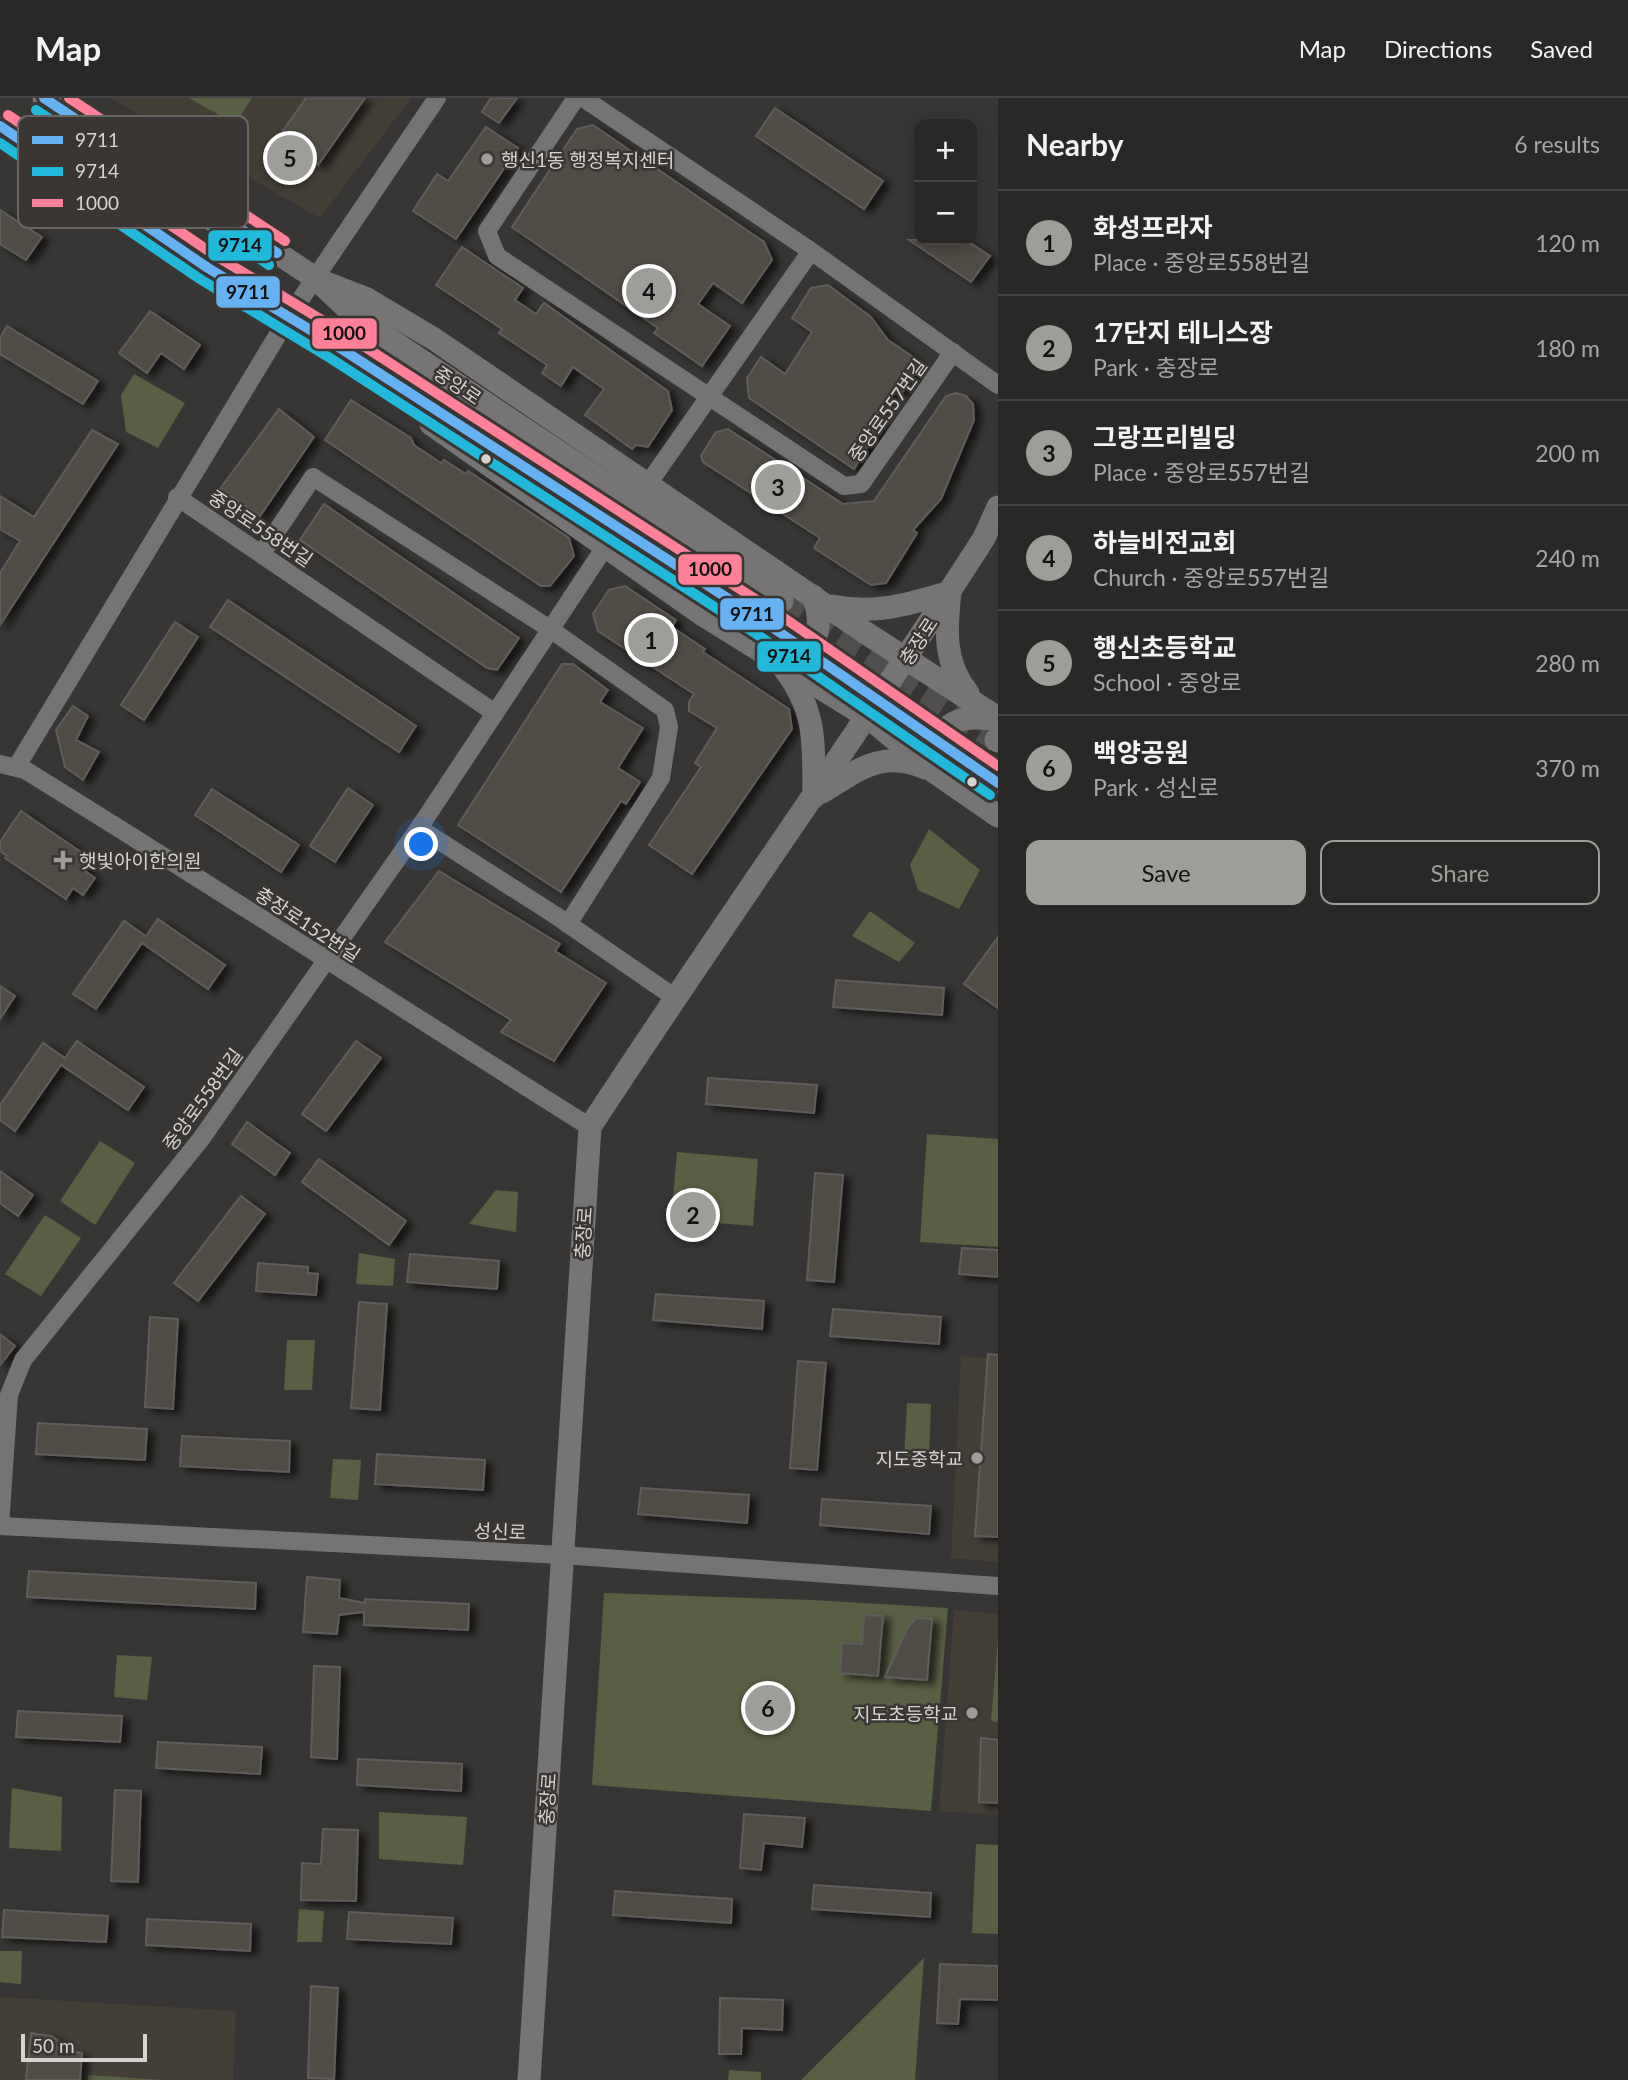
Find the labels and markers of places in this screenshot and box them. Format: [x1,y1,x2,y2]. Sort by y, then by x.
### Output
pin: 5 [267,132,313,184]
place label: 행신1동 행정복지센터 [501,148,674,171]
marker: 행신1동 행정복지센터 [479,151,495,167]
pin: 4 [626,265,672,317]
unlabelled marker [479,452,493,466]
pin: 3 [755,461,801,513]
pin: 1 [628,614,674,666]
unlabelled marker [965,775,979,789]
place label: 햇빛아이한의원 [79,849,201,872]
marker: 햇빛아이한의원 [53,850,73,870]
pin: 2 [670,1189,716,1241]
place label: 지도중학교 [876,1447,963,1470]
marker: 지도중학교 [969,1450,985,1466]
pin: 6 [745,1682,791,1734]
place label: 지도초등학교 [853,1702,958,1725]
marker: 지도초등학교 [964,1705,980,1721]

